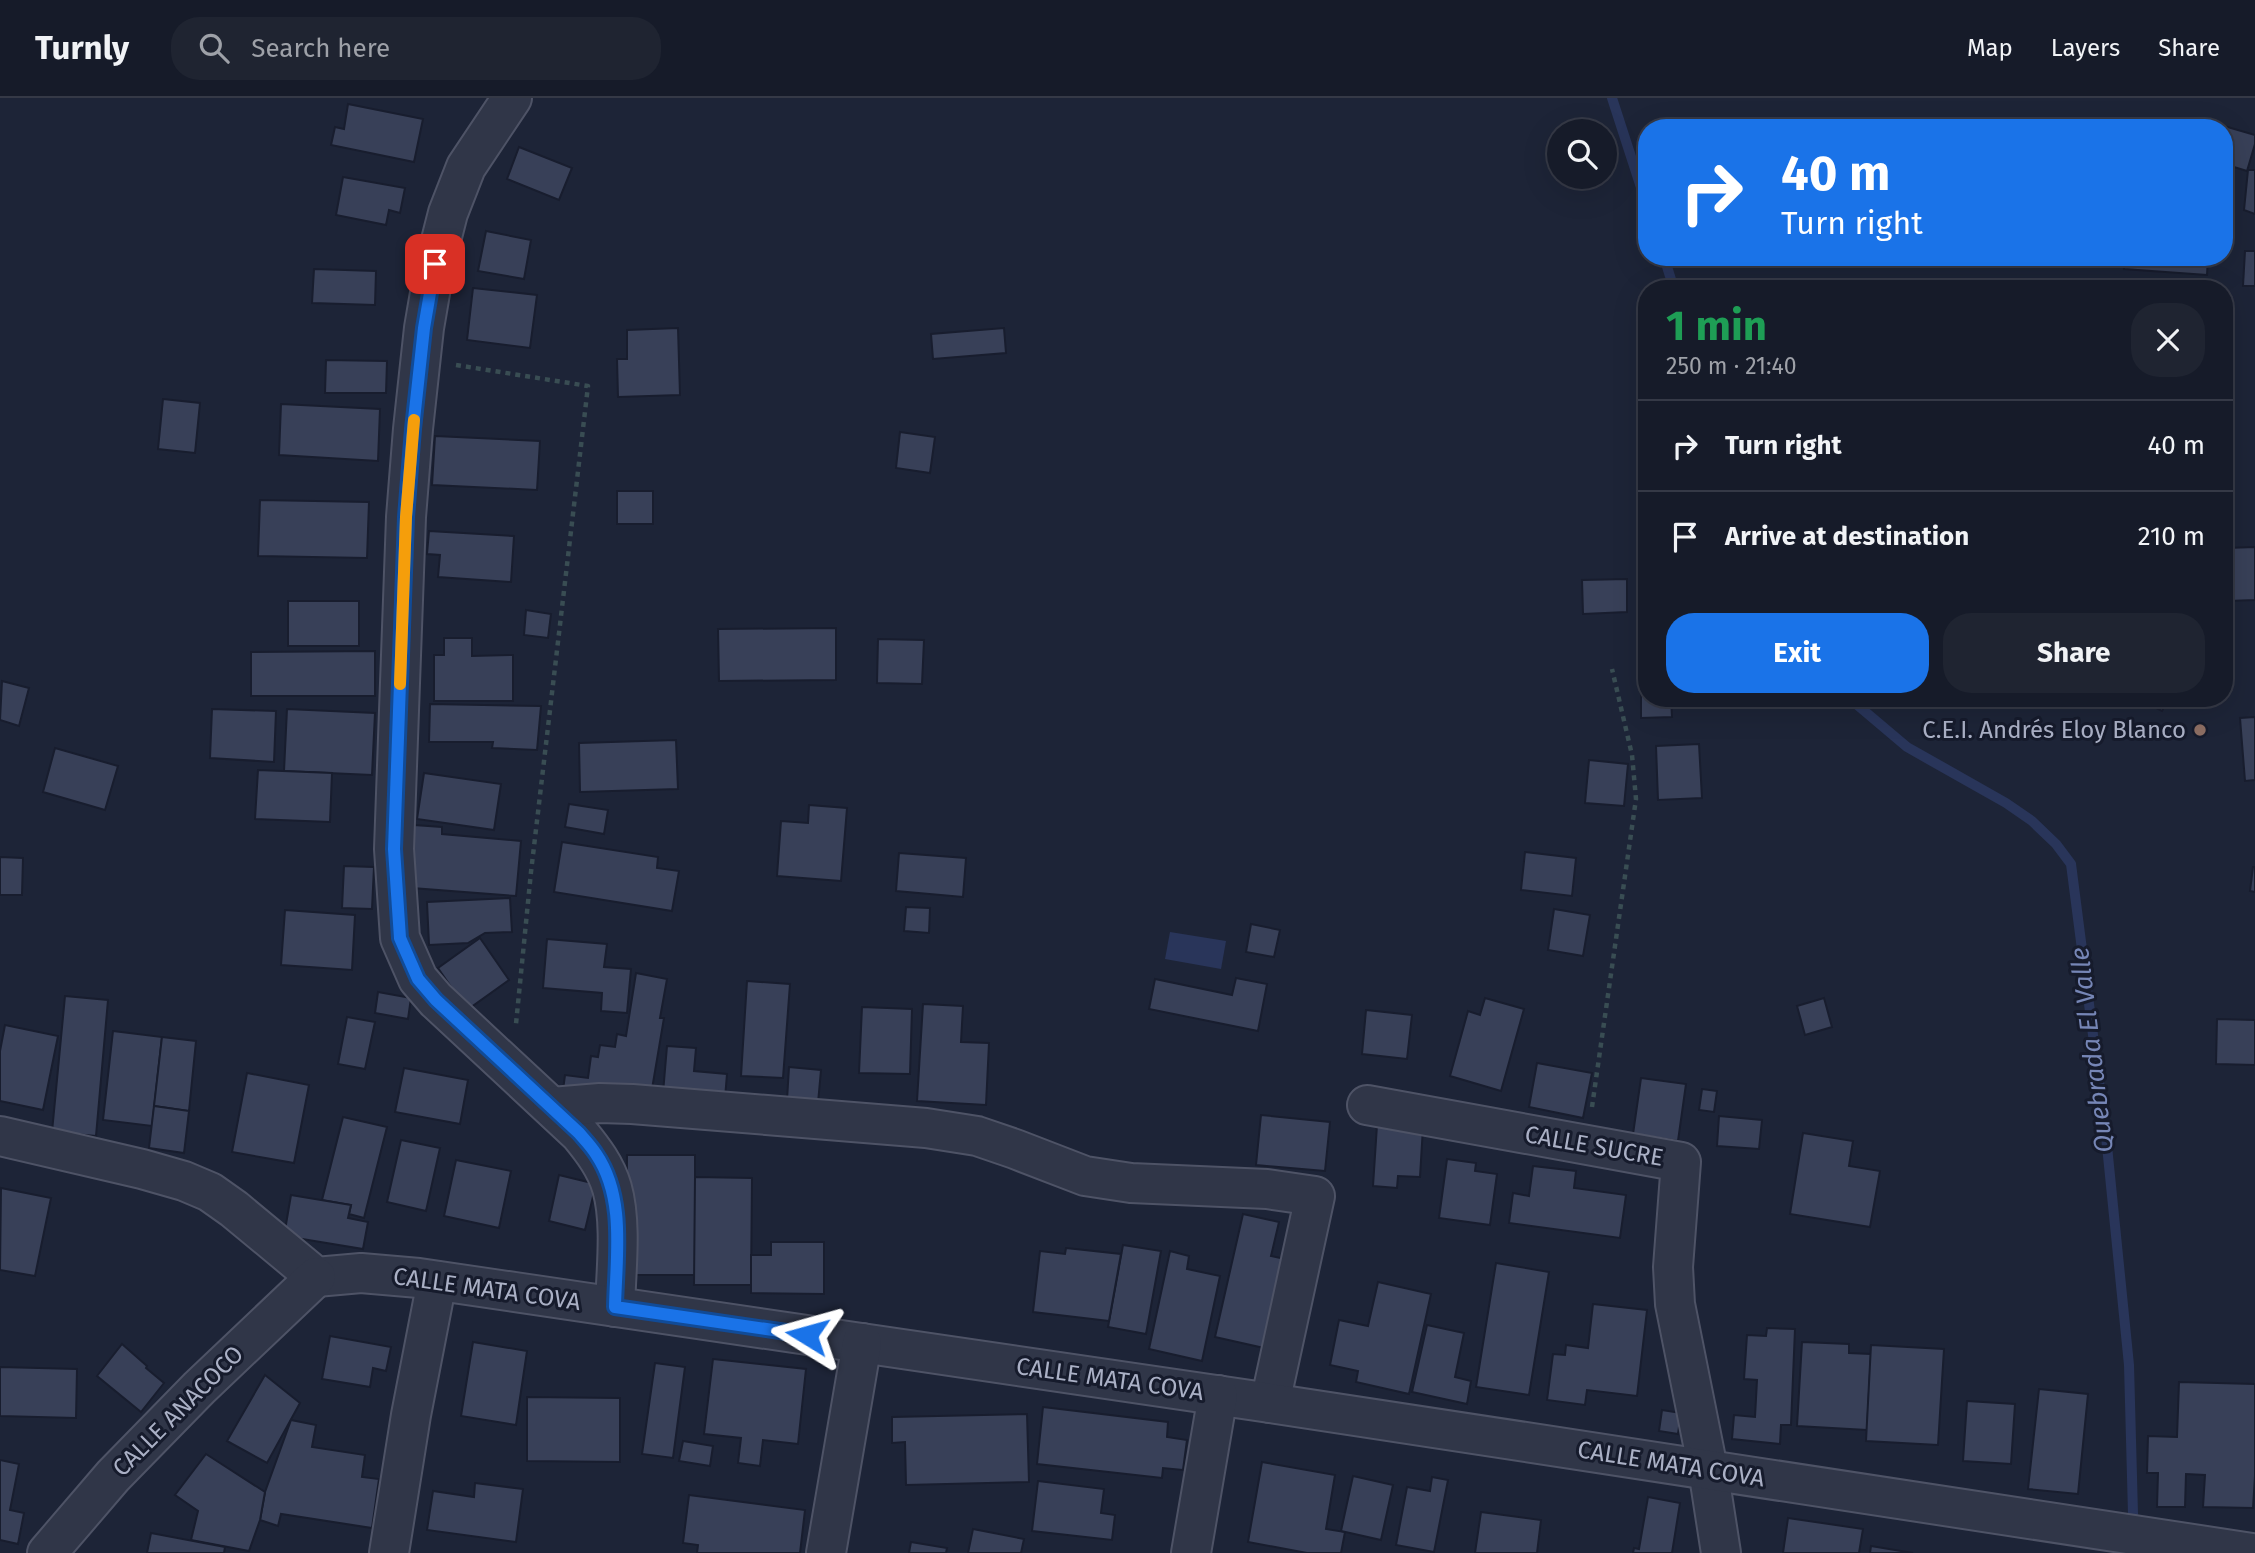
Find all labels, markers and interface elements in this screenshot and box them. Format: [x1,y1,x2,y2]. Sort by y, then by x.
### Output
search box [171,17,661,80]
text: Turnly [35,28,129,68]
icon: search [195,29,233,67]
text: Search here [251,33,390,64]
text: Map [1967,34,2013,62]
text: Layers [2051,34,2120,62]
text: Share [2158,34,2220,62]
map controls [1547,119,1617,189]
button: search [1547,119,1617,189]
text: 40 m [1781,144,1890,203]
icon: right [1666,147,1757,238]
text: Turn right [1781,204,1923,242]
pin [405,234,465,294]
icon: arrive [416,245,454,283]
text: 1 min [1666,301,1767,351]
button: close [2131,303,2205,377]
text: 250 m · 21:40 [1666,352,1797,380]
icon: right [1666,427,1704,465]
text: Turn right [1725,430,1842,461]
text: 40 m [2147,430,2205,461]
icon: arrive [1666,518,1704,556]
text: Arrive at destination [1725,521,1969,552]
text: 210 m [2138,521,2205,552]
button: Exit [1666,613,1929,693]
button: Share [1943,613,2205,693]
place label: C.E.I. Andrés Eloy Blanco [1922,716,2186,744]
marker: C.E.I. Andrés Eloy Blanco [2192,722,2208,738]
water label: Quebrada El Valle [2064,946,2120,1154]
street label: CALLE SUCRE [1523,1120,1665,1172]
street label: CALLE MATA COVA [391,1262,583,1316]
position arrow [770,1298,844,1372]
street label: CALLE ANACOCO [107,1340,249,1482]
street label: CALLE MATA COVA [1014,1352,1206,1406]
street label: CALLE MATA COVA [1575,1435,1767,1493]

